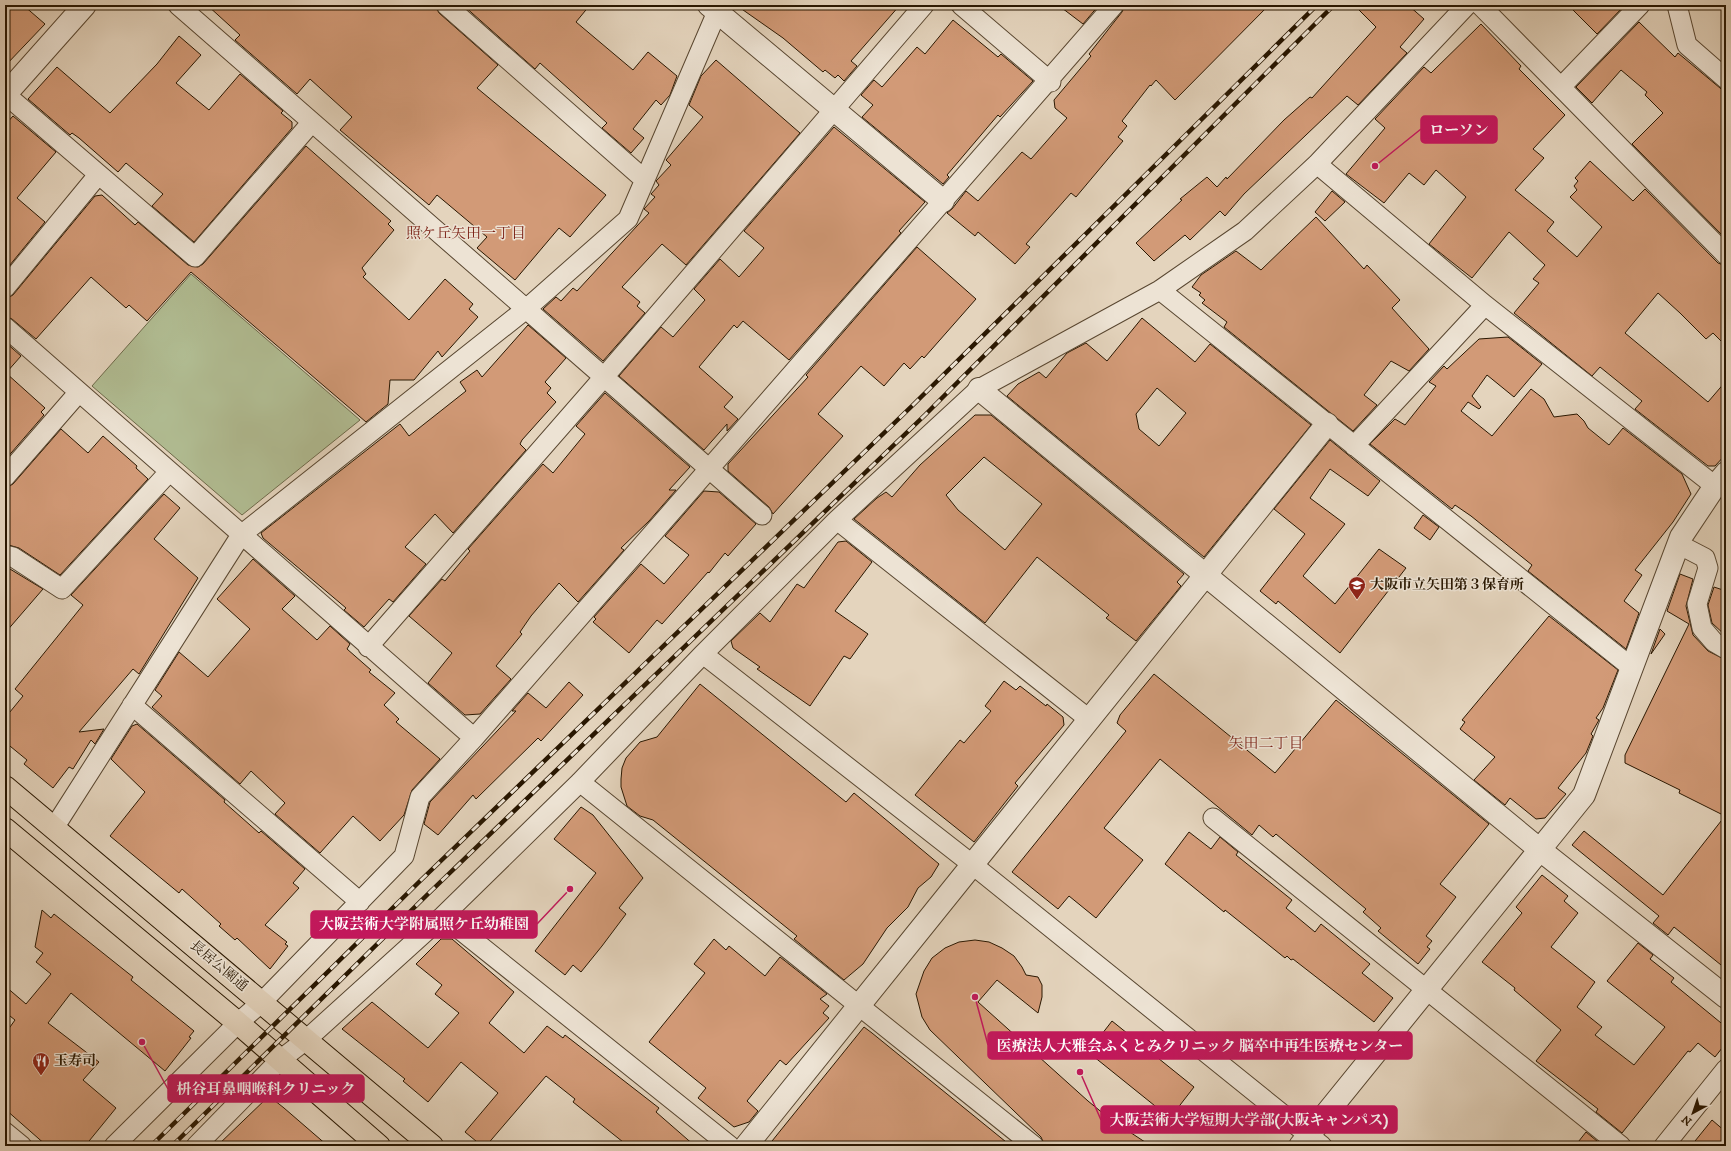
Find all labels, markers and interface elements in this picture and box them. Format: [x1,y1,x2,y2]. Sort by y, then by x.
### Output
callout: ローソン [1421,116,1497,143]
text: ローソン [1429,121,1489,140]
district label: 照ケ丘矢田一丁目 [406,224,526,243]
school or university icon: 大阪市立矢田第３保育所 [1347,575,1367,600]
place label: 大阪市立矢田第３保育所 [1370,576,1524,594]
district label: 矢田二丁目 [1228,734,1304,753]
callout: 大阪芸術大学附属照ケ丘幼稚園 [311,911,537,938]
text: 大阪芸術大学附属照ケ丘幼稚園 [319,915,529,934]
street label: 長居公園通 [186,937,252,995]
callout: 医療法人大雅会ふくとみクリニック 脳卒中再生医療センター [988,1032,1412,1059]
text: 医療法人大雅会ふくとみクリニック 脳卒中再生医療センター [997,1037,1403,1056]
restaurant icon: 玉寿司 [31,1051,51,1076]
place label: 玉寿司 [54,1052,96,1070]
callout: 枡谷耳鼻咽喉科クリニック [168,1075,364,1102]
text: 枡谷耳鼻咽喉科クリニック [176,1080,356,1099]
north arrow [1673,1093,1713,1133]
callout: 大阪芸術大学短期大学部(大阪キャンパス) [1101,1106,1397,1133]
text: 大阪芸術大学短期大学部(大阪キャンパス) [1110,1111,1388,1130]
text: N [1679,1112,1695,1128]

